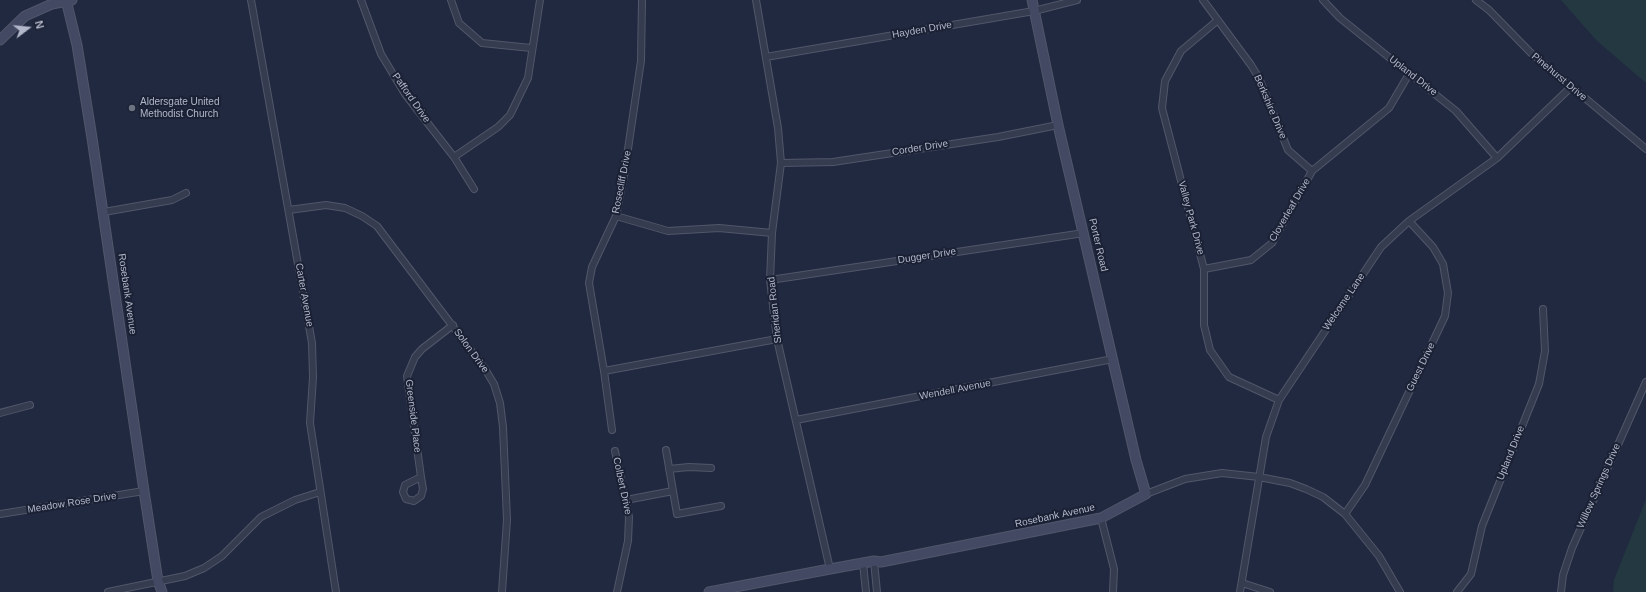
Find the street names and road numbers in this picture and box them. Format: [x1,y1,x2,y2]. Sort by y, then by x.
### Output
street label: Hayden Drive [891,19,953,41]
street label: Pinehurst Drive [1529,50,1589,104]
street label: Upland Drive [1387,53,1439,99]
street label: Pafford Drive [389,71,433,125]
street label: Berkshire Drive [1251,73,1289,141]
street label: Corder Drive [891,138,949,158]
street label: Rosecliff Drive [610,149,634,215]
street label: Cloverleaf Drive [1267,176,1313,244]
street label: Valley Park Drive [1175,180,1207,256]
street label: Porter Road [1086,217,1110,273]
street label: Dugger Drive [897,245,957,267]
street label: Rosebank Avenue [115,253,139,335]
street label: Carter Avenue [293,262,315,328]
street label: Welcome Lane [1320,271,1368,333]
street label: Sheridan Road [766,276,784,344]
street label: Solon Drive [451,327,491,375]
street label: Guest Drive [1404,341,1438,393]
street label: Wendell Avenue [918,377,992,403]
street label: Greenside Place [403,379,423,453]
street label: Upland Drive [1495,424,1527,482]
street label: Willow Springs Drive [1575,442,1623,530]
street label: Colbert Drive [610,456,634,516]
street label: Meadow Rose Drive [27,490,117,516]
street label: Rosebank Avenue [1014,502,1096,530]

